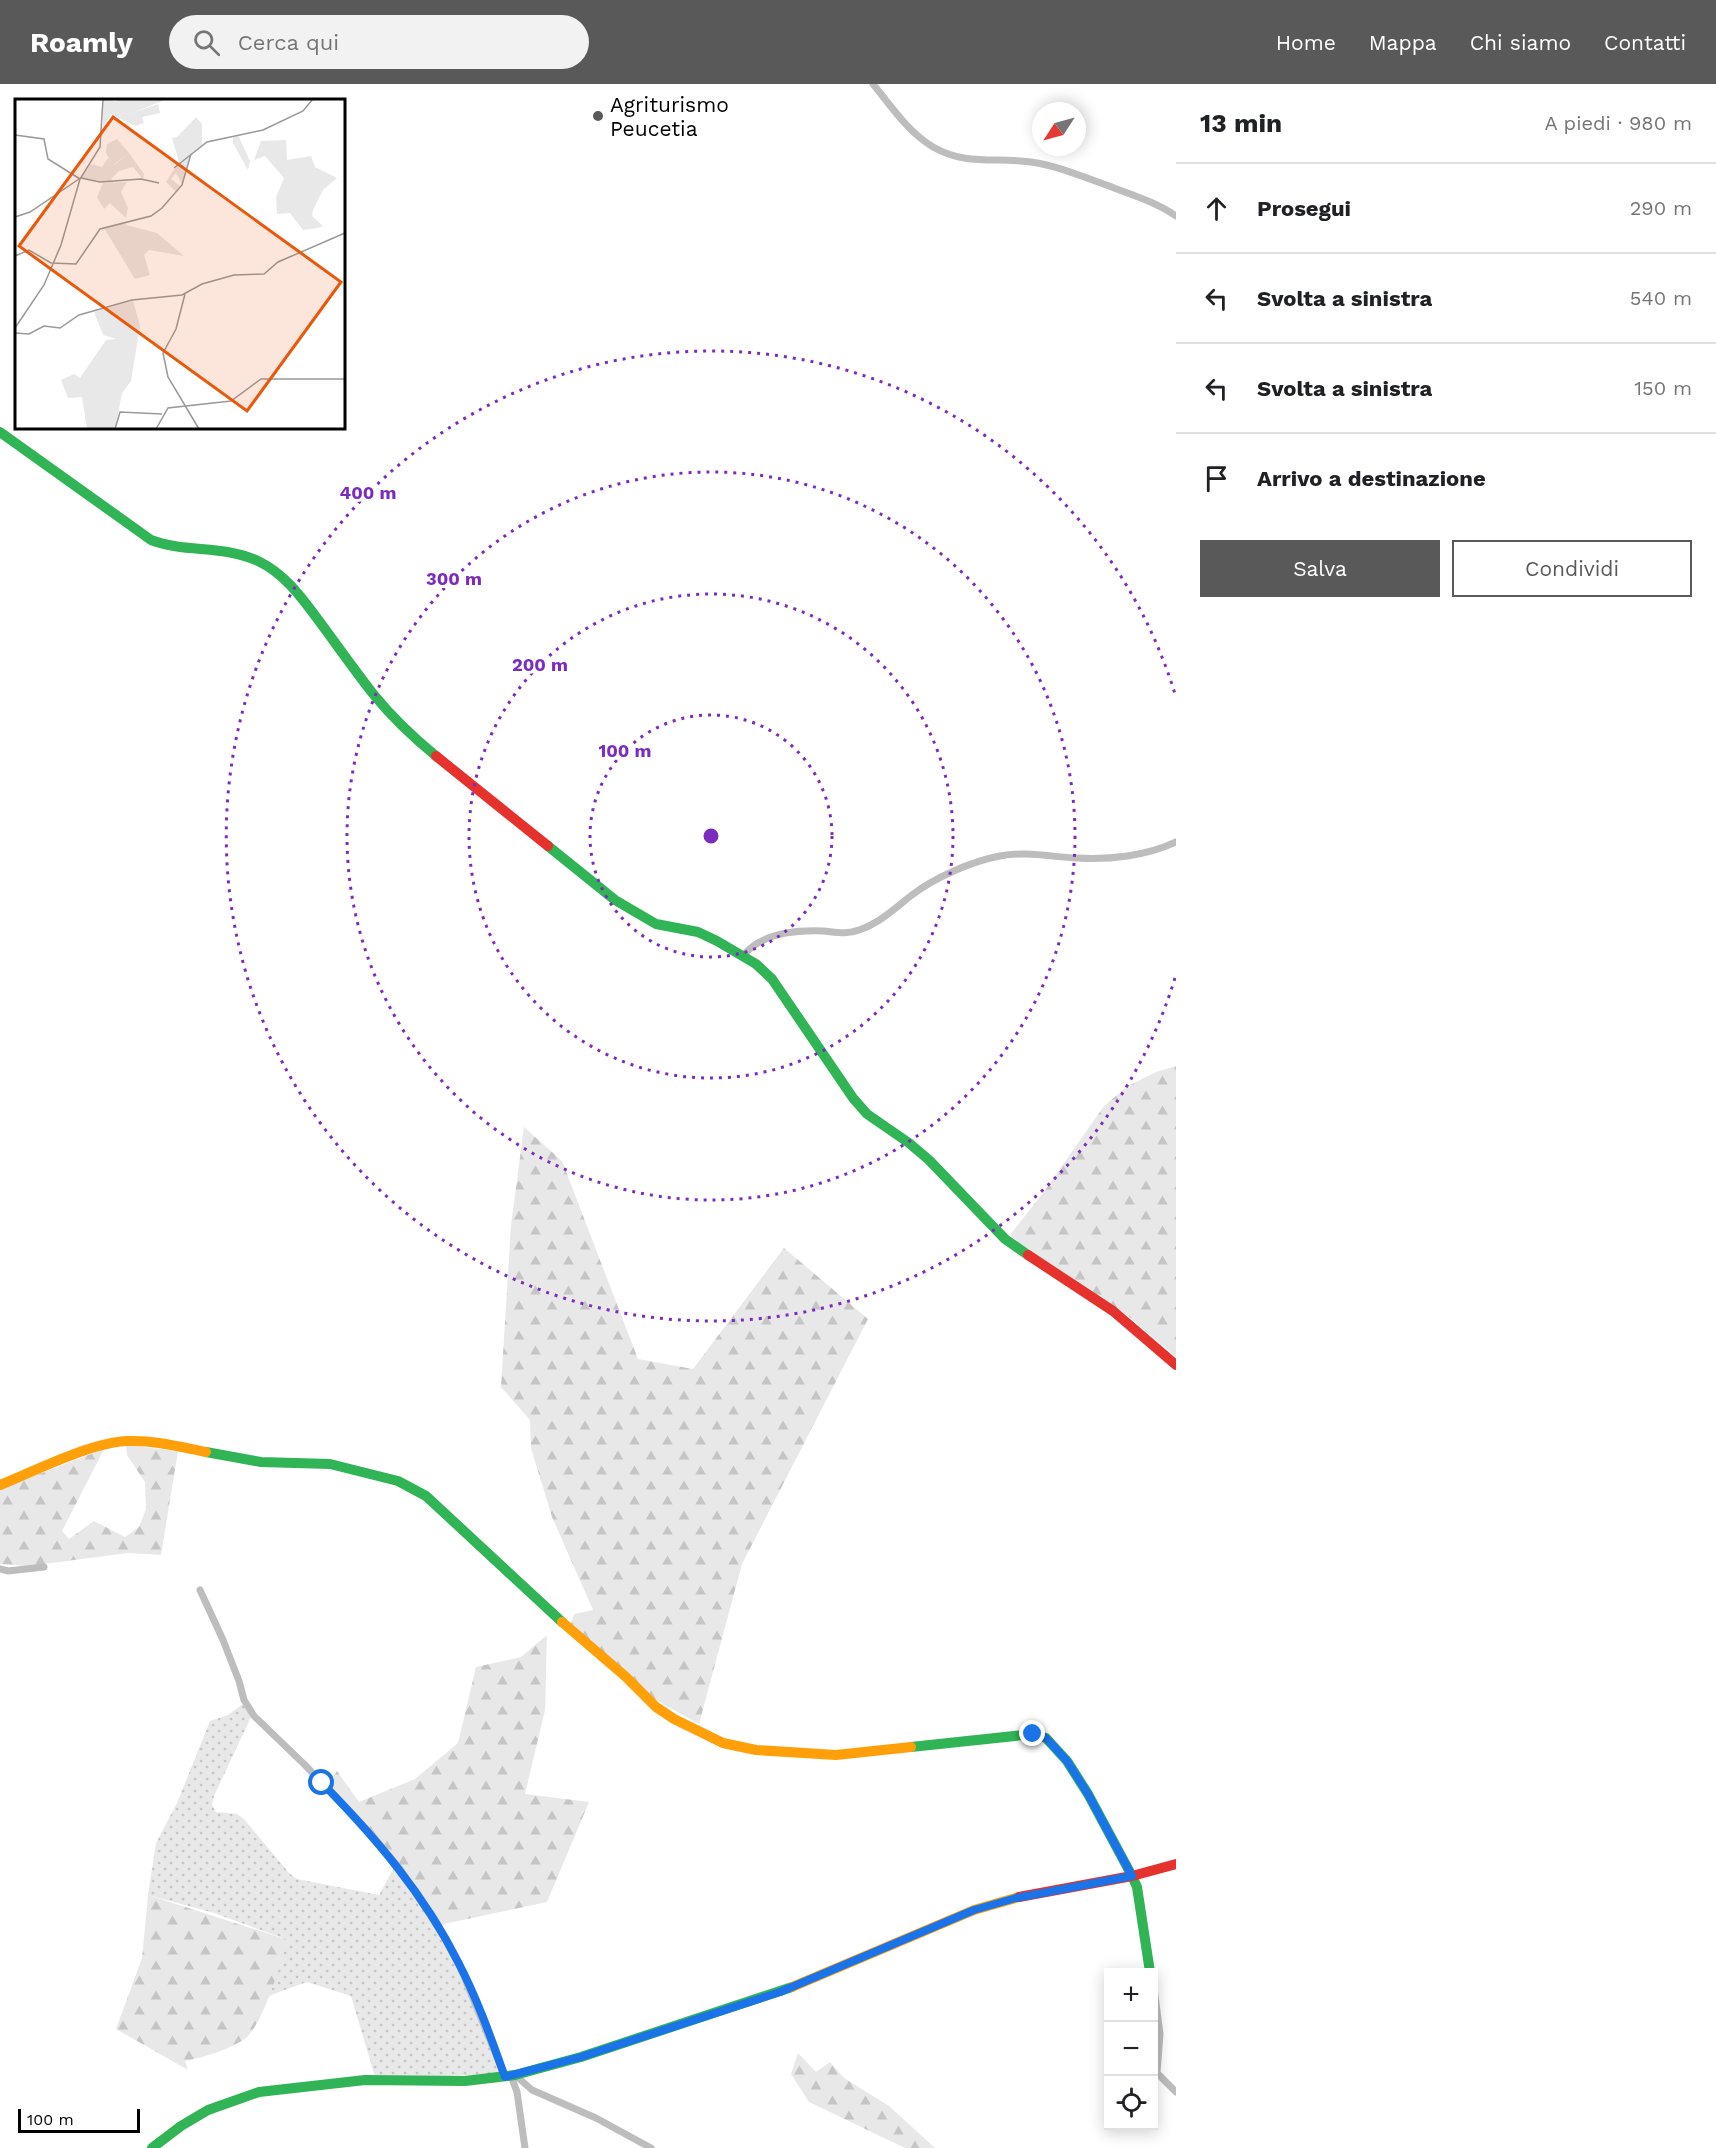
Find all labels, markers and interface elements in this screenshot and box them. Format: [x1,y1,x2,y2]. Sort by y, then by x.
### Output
search box [169,15,589,69]
text: Roamly [30,26,133,59]
icon: search [190,26,223,59]
text: Cerca qui [238,30,339,55]
text: Home [1276,30,1336,55]
text: Mappa [1369,30,1437,55]
text: Chi siamo [1470,30,1571,55]
text: Contatti [1604,30,1686,55]
place label: Agriturismo Peucetia [610,92,729,141]
inset map [15,99,345,429]
north arrow [1032,102,1086,156]
text: 13 min [1200,108,1282,138]
marker: Agriturismo Peucetia [591,109,605,123]
text: A piedi · 980 m [1544,111,1692,135]
icon: ahead [1200,192,1233,225]
text: Prosegui [1257,196,1351,221]
text: 290 m [1630,196,1692,220]
icon: left [1200,282,1233,315]
text: Svolta a sinistra [1257,286,1432,311]
text: 540 m [1630,286,1692,310]
icon: left [1200,372,1233,405]
text: Svolta a sinistra [1257,376,1432,401]
text: 150 m [1634,376,1692,400]
icon: arrive [1200,462,1233,495]
text: Arrivo a destinazione [1257,466,1486,491]
text: 400 m [340,482,396,503]
button: Salva [1200,540,1440,597]
button: Condividi [1452,540,1692,597]
text: 300 m [426,568,482,589]
text: 200 m [512,654,568,675]
text: 100 m [598,740,652,761]
centre of rings [701,826,721,846]
route end [1019,1720,1045,1746]
route start [308,1769,334,1795]
map controls [1104,1968,1158,2130]
button: + [1104,1968,1158,2022]
button: − [1104,2022,1158,2076]
button: locate [1104,2076,1158,2130]
scale bar [18,2106,140,2134]
text: 100 m [27,2110,74,2129]

